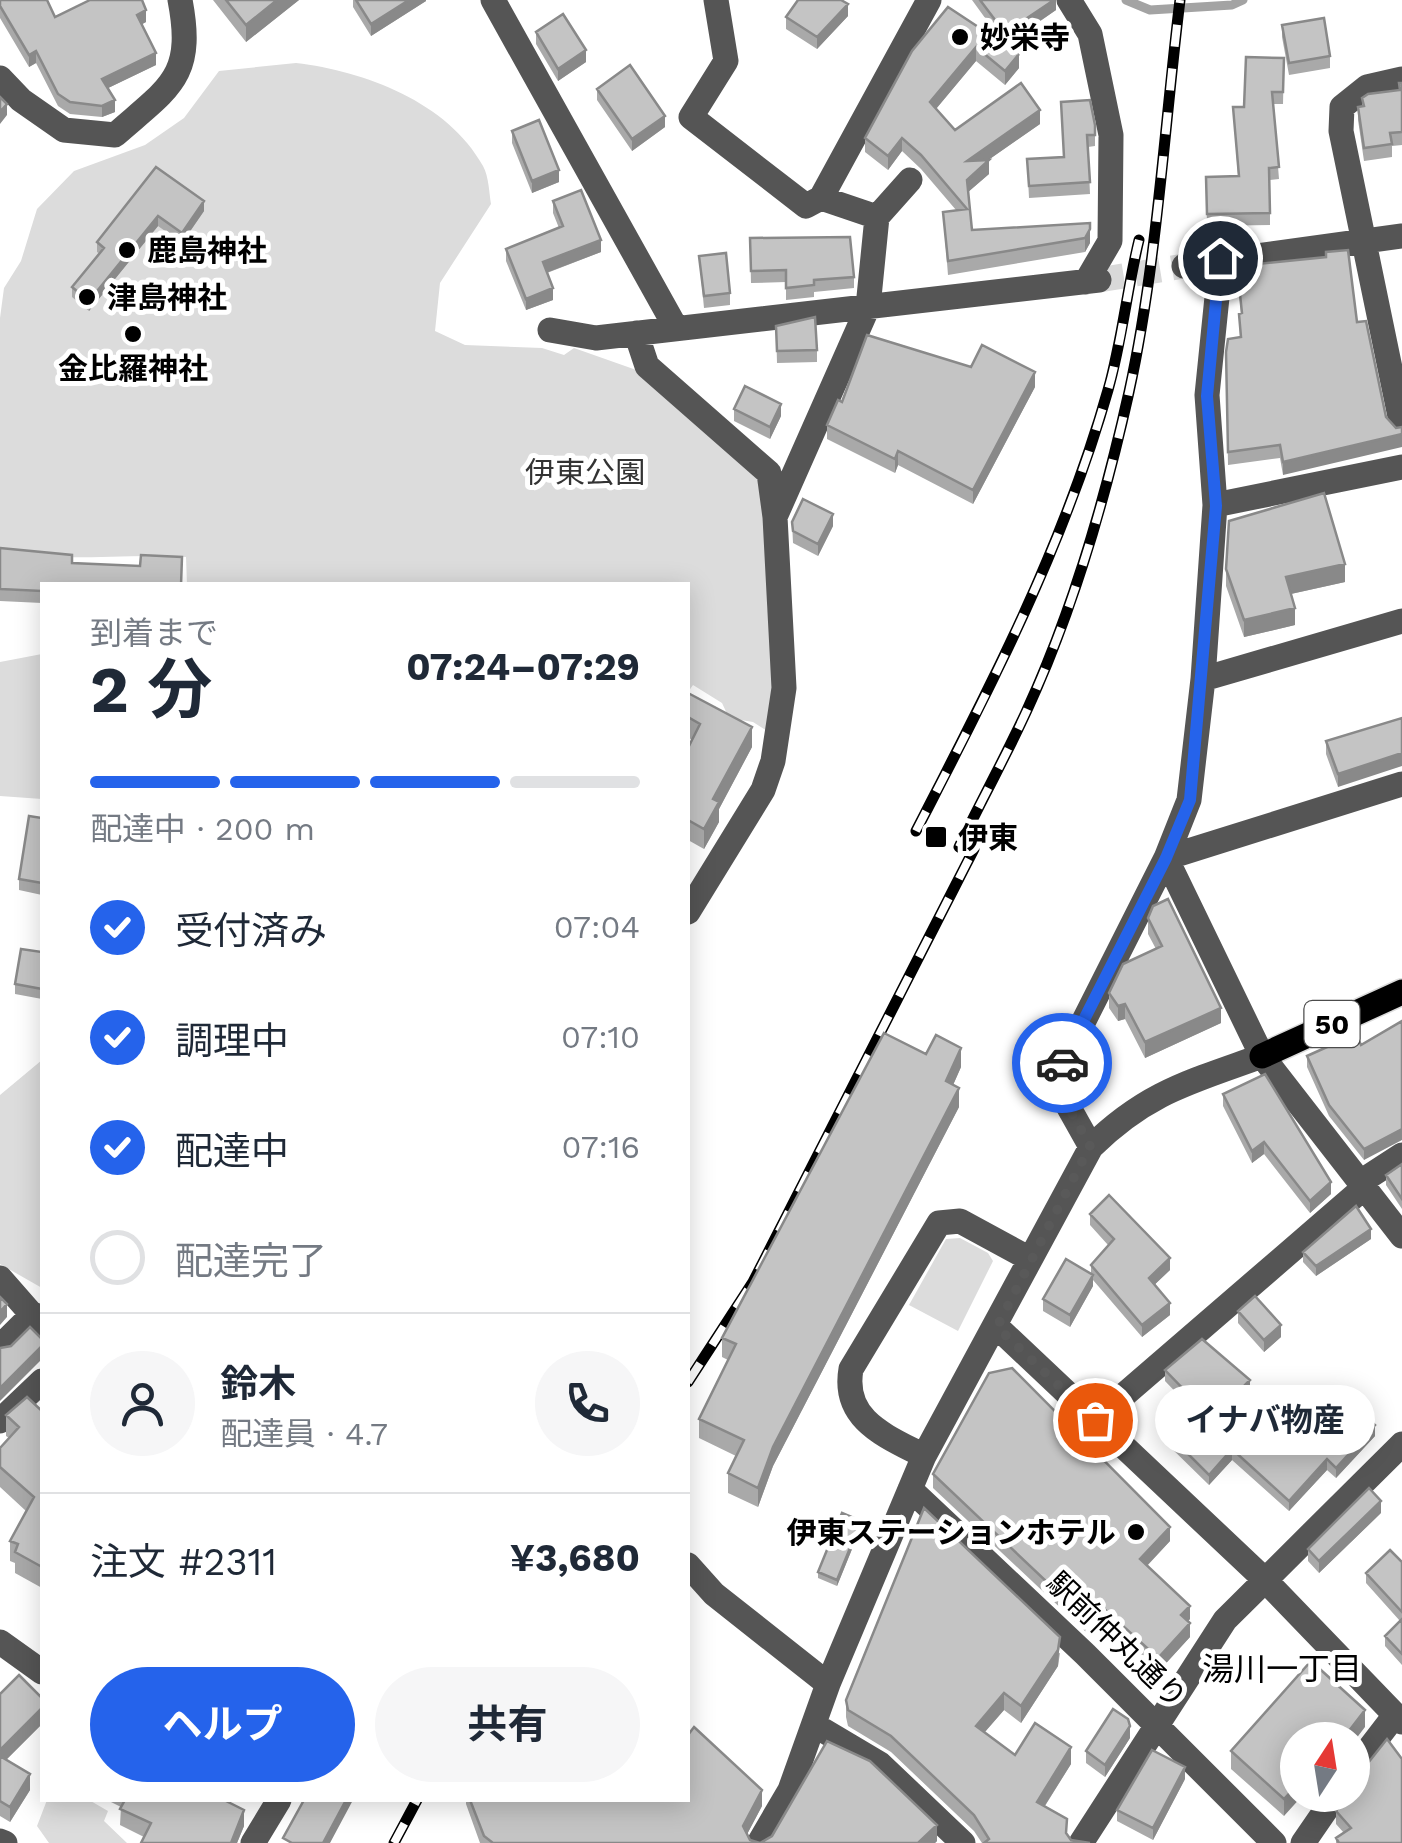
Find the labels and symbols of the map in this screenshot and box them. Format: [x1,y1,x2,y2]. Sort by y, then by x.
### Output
place label: 妙栄寺 [980,20,1070,55]
marker: 妙栄寺 [949,26,971,48]
pin [1178,216,1263,301]
place label: 鹿島神社 [147,233,267,268]
marker: 鹿島神社 [116,239,138,261]
place label: 津島神社 [107,280,227,315]
marker: 津島神社 [76,286,98,308]
marker: 金比羅神社 [122,323,144,345]
place label: 金比羅神社 [58,351,208,386]
park label: 伊東公園 [525,455,645,490]
place label: 伊東 [958,820,1018,855]
marker: 伊東 [923,824,949,850]
road number: 50 [1304,1001,1360,1047]
courier [1012,1013,1112,1113]
pin [1053,1378,1138,1463]
callout: イナバ物産 [1155,1385,1375,1455]
place label: 伊東ステーションホテル [787,1515,1116,1550]
marker: 伊東ステーションホテル [1125,1521,1147,1543]
street label: 駅前仲丸通り [1040,1565,1194,1715]
district label: 湯川一丁目 [1202,1650,1362,1688]
north arrow [1280,1722,1370,1812]

